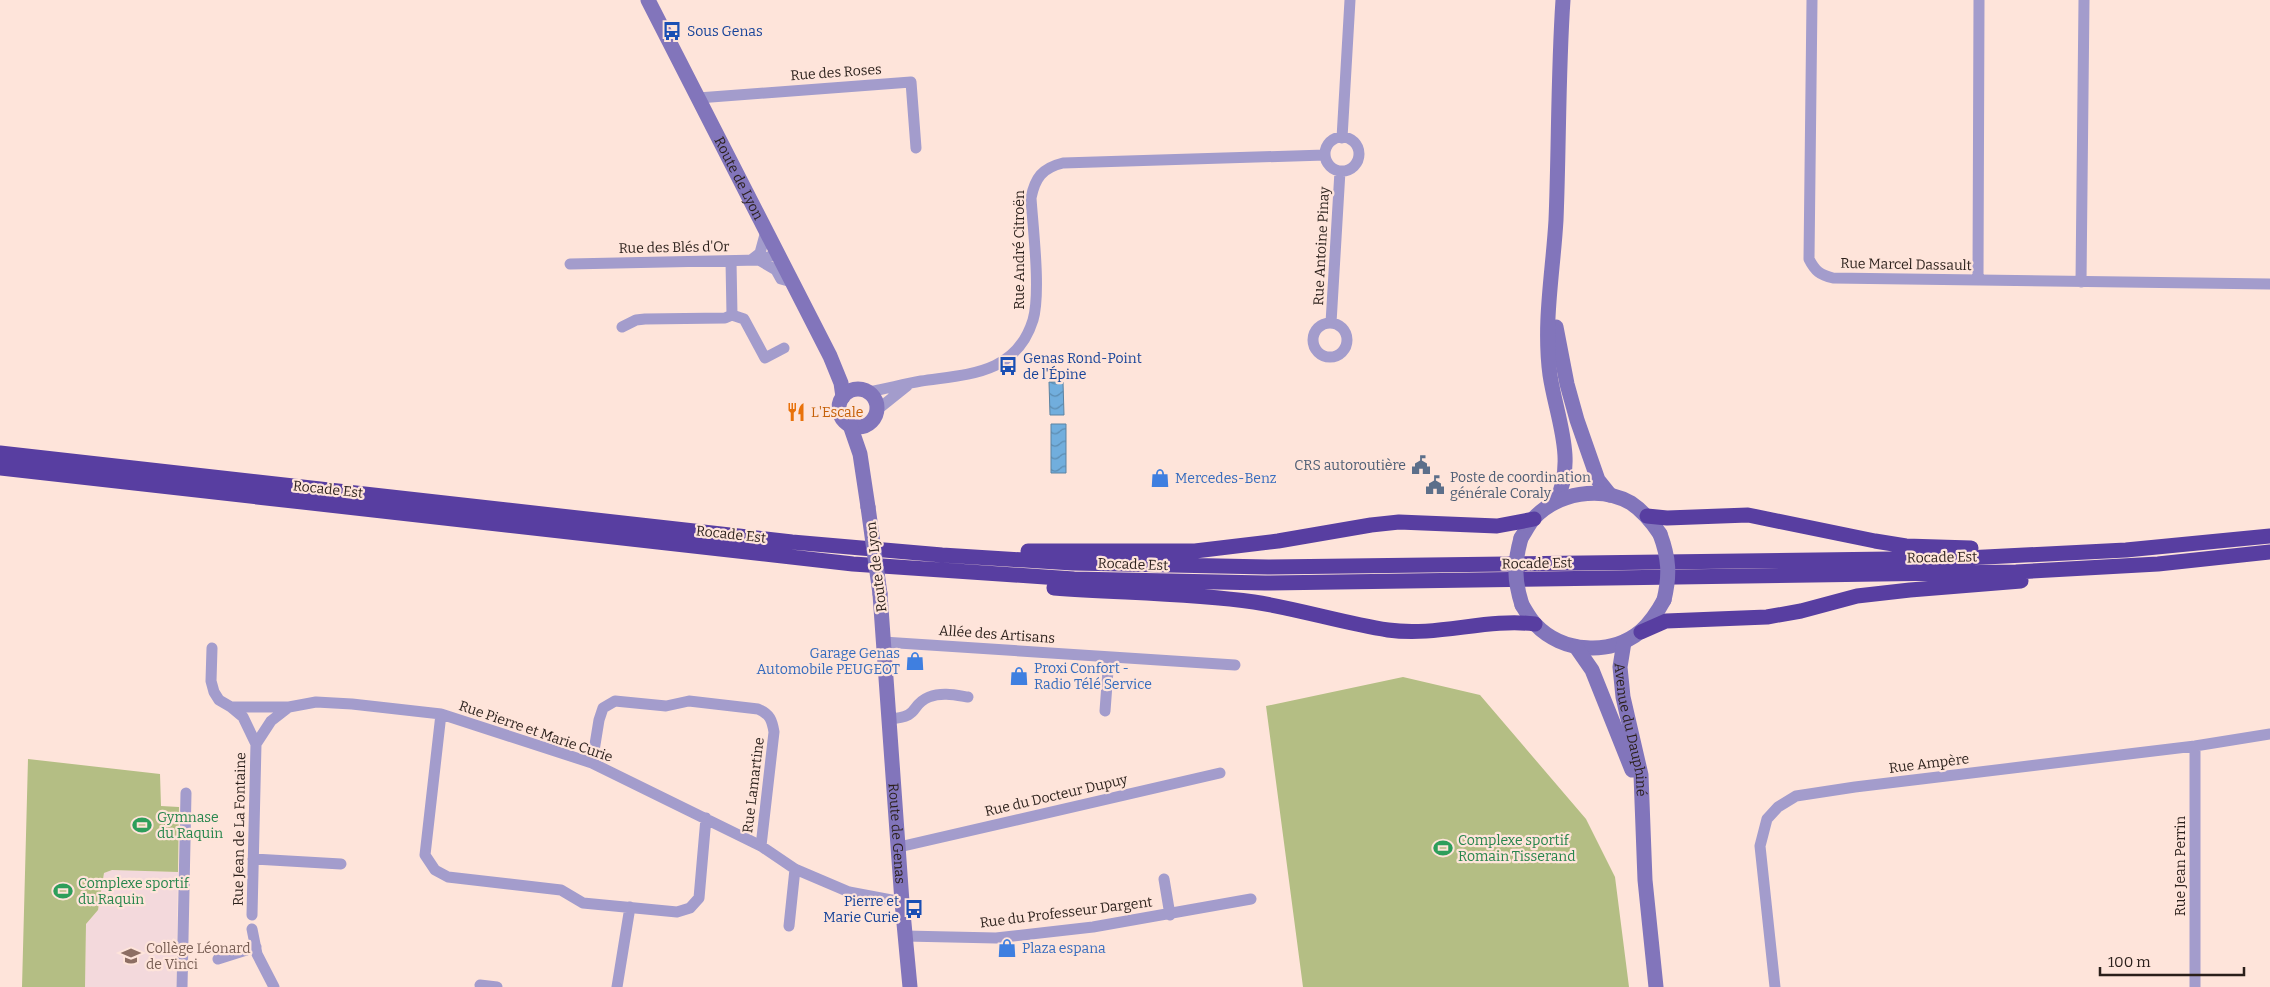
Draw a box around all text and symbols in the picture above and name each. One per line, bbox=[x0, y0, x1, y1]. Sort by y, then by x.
bus stop icon: Sous Genas bbox=[661, 20, 683, 42]
place label: Sous Genas bbox=[687, 23, 763, 40]
street label: Rue des Roses bbox=[790, 61, 882, 84]
street label: Route de Lyon bbox=[710, 134, 767, 223]
street label: Rue Antoine Pinay bbox=[1310, 186, 1333, 306]
street label: Rue André Citroën bbox=[1011, 190, 1028, 310]
street label: Rue des Blés d'Or bbox=[618, 238, 730, 257]
street label: Rue Marcel Dassault bbox=[1840, 255, 1972, 274]
place label: Genas Rond-Point de l'Épine bbox=[1023, 350, 1142, 383]
bus stop icon: Genas Rond-Point de l'Épine bbox=[997, 355, 1019, 377]
restaurant icon: L'Escale bbox=[785, 401, 807, 423]
place label: L'Escale bbox=[811, 404, 863, 421]
public building icon: CRS autoroutière bbox=[1410, 454, 1432, 476]
place label: CRS autoroutière bbox=[1294, 457, 1406, 474]
shop icon: Mercedes-Benz bbox=[1149, 467, 1171, 489]
place label: Poste de coordination générale Coraly bbox=[1450, 469, 1591, 502]
place label: Mercedes-Benz bbox=[1175, 470, 1277, 487]
public building icon: Poste de coordination générale Coraly bbox=[1424, 474, 1446, 496]
street label: Rocade Est bbox=[292, 477, 364, 502]
street label: Route de Lyon bbox=[863, 521, 890, 613]
street label: Rocade Est bbox=[695, 522, 767, 547]
street label: Rocade Est bbox=[1907, 548, 1977, 567]
street label: Rocade Est bbox=[1502, 554, 1572, 573]
street label: Rocade Est bbox=[1097, 555, 1169, 574]
street label: Allée des Artisans bbox=[938, 622, 1056, 647]
place label: Garage Genas Automobile PEUGEOT bbox=[757, 645, 900, 678]
shop icon: Garage Genas Automobile PEUGEOT bbox=[904, 650, 926, 672]
place label: Proxi Confort - Radio Télé Service bbox=[1034, 660, 1152, 693]
street label: Avenue du Dauphiné bbox=[1611, 662, 1650, 797]
shop icon: Proxi Confort - Radio Télé Service bbox=[1008, 665, 1030, 687]
street label: Rue Pierre et Marie Curie bbox=[457, 697, 615, 766]
street label: Rue Lamartine bbox=[739, 736, 768, 834]
street label: Rue Ampère bbox=[1888, 750, 1970, 777]
street label: Rue Jean de La Fontaine bbox=[230, 752, 249, 906]
street label: Rue du Docteur Dupuy bbox=[983, 771, 1130, 820]
street label: Route de Genas bbox=[885, 782, 909, 884]
place label: Gymnase du Raquin bbox=[157, 809, 223, 842]
sports icon: Gymnase du Raquin bbox=[131, 814, 153, 836]
street label: Rue Jean Perrin bbox=[2172, 816, 2189, 916]
place label: Complexe sportif Romain Tisserand bbox=[1458, 832, 1575, 865]
sports icon: Complexe sportif Romain Tisserand bbox=[1432, 837, 1454, 859]
place label: Complexe sportif du Raquin bbox=[78, 875, 190, 908]
sports icon: Complexe sportif du Raquin bbox=[52, 880, 74, 902]
place label: Pierre et Marie Curie bbox=[823, 893, 899, 926]
street label: Rue du Professeur Dargent bbox=[979, 893, 1153, 932]
bus stop icon: Pierre et Marie Curie bbox=[903, 898, 925, 920]
shop icon: Plaza espana bbox=[996, 937, 1018, 959]
place label: Collège Léonard de Vinci bbox=[146, 940, 251, 973]
place label: Plaza espana bbox=[1022, 940, 1106, 957]
scale bar bbox=[2100, 944, 2244, 976]
school or university icon: Collège Léonard de Vinci bbox=[120, 945, 142, 967]
text: 100 m bbox=[2108, 953, 2151, 971]

